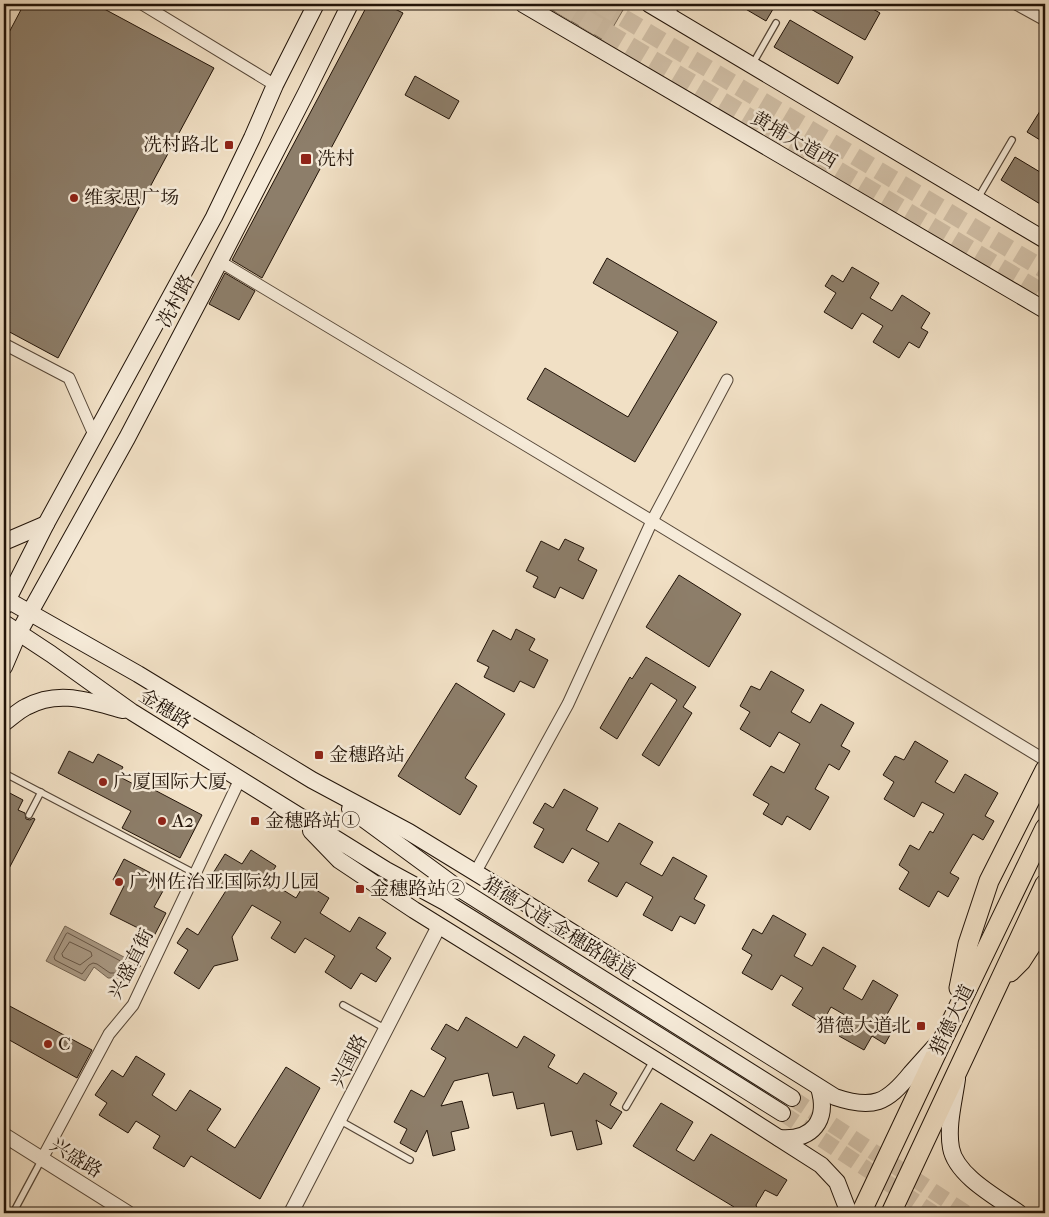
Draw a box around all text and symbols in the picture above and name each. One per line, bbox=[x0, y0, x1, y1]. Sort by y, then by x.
street label: 黄埔大道西 bbox=[747, 107, 841, 173]
place label: 冼村路北 bbox=[143, 134, 219, 156]
marker: 冼村路北 bbox=[223, 139, 235, 151]
place label: 冼村 bbox=[317, 148, 355, 170]
marker: 冼村 bbox=[299, 152, 313, 166]
place label: 维家思广场 bbox=[84, 187, 179, 209]
marker: 维家思广场 bbox=[68, 192, 80, 204]
street label: 冼村路 bbox=[153, 271, 199, 331]
street label: 金穗路 bbox=[135, 685, 195, 733]
place label: 金穗路站 bbox=[329, 744, 405, 766]
marker: 金穗路站 bbox=[313, 749, 325, 761]
place label: 广厦国际大厦 bbox=[113, 771, 227, 793]
marker: 广厦国际大厦 bbox=[97, 776, 109, 788]
place label: A2 bbox=[171, 810, 194, 832]
place label: 金穗路站① bbox=[265, 810, 360, 832]
marker: A2 bbox=[156, 815, 168, 827]
marker: 金穗路站① bbox=[249, 815, 261, 827]
place label: 广州佐治亚国际幼儿园 bbox=[129, 871, 319, 893]
street label: 猎德大道-金穗路隧道 bbox=[479, 872, 639, 984]
marker: 广州佐治亚国际幼儿园 bbox=[113, 876, 125, 888]
place label: 金穗路站② bbox=[370, 878, 465, 900]
marker: 金穗路站② bbox=[354, 883, 366, 895]
street label: 兴盛直街 bbox=[104, 925, 158, 1003]
street label: 猎德大道 bbox=[925, 981, 979, 1059]
place label: 猎德大道北 bbox=[816, 1015, 911, 1037]
marker: 猎德大道北 bbox=[915, 1020, 927, 1032]
street label: 兴国路 bbox=[326, 1031, 372, 1091]
place label: C bbox=[58, 1033, 71, 1055]
marker: C bbox=[42, 1038, 54, 1050]
street label: 兴盛路 bbox=[46, 1134, 106, 1182]

